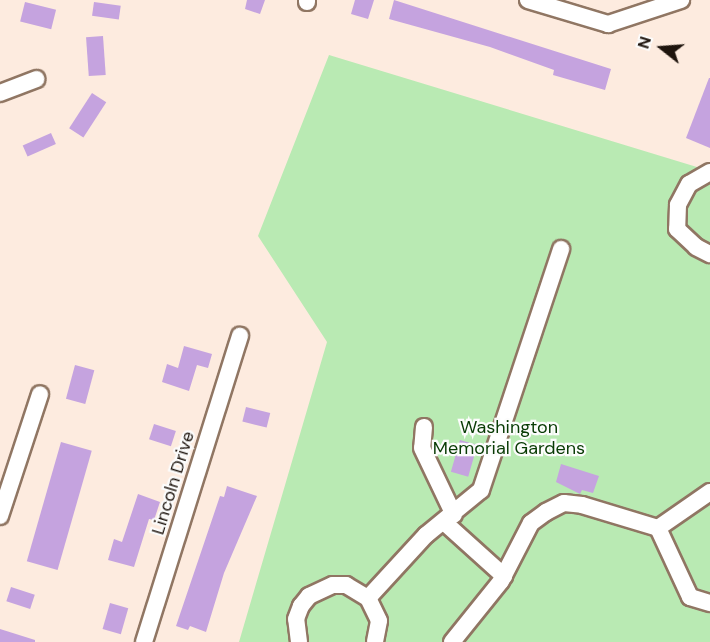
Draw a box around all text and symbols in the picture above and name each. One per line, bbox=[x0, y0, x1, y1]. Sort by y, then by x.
north arrow bbox=[632, 18, 692, 78]
text: N bbox=[633, 34, 656, 51]
park label: Washington Memorial Gardens bbox=[433, 417, 585, 460]
street label: Lincoln Drive bbox=[147, 429, 199, 537]

